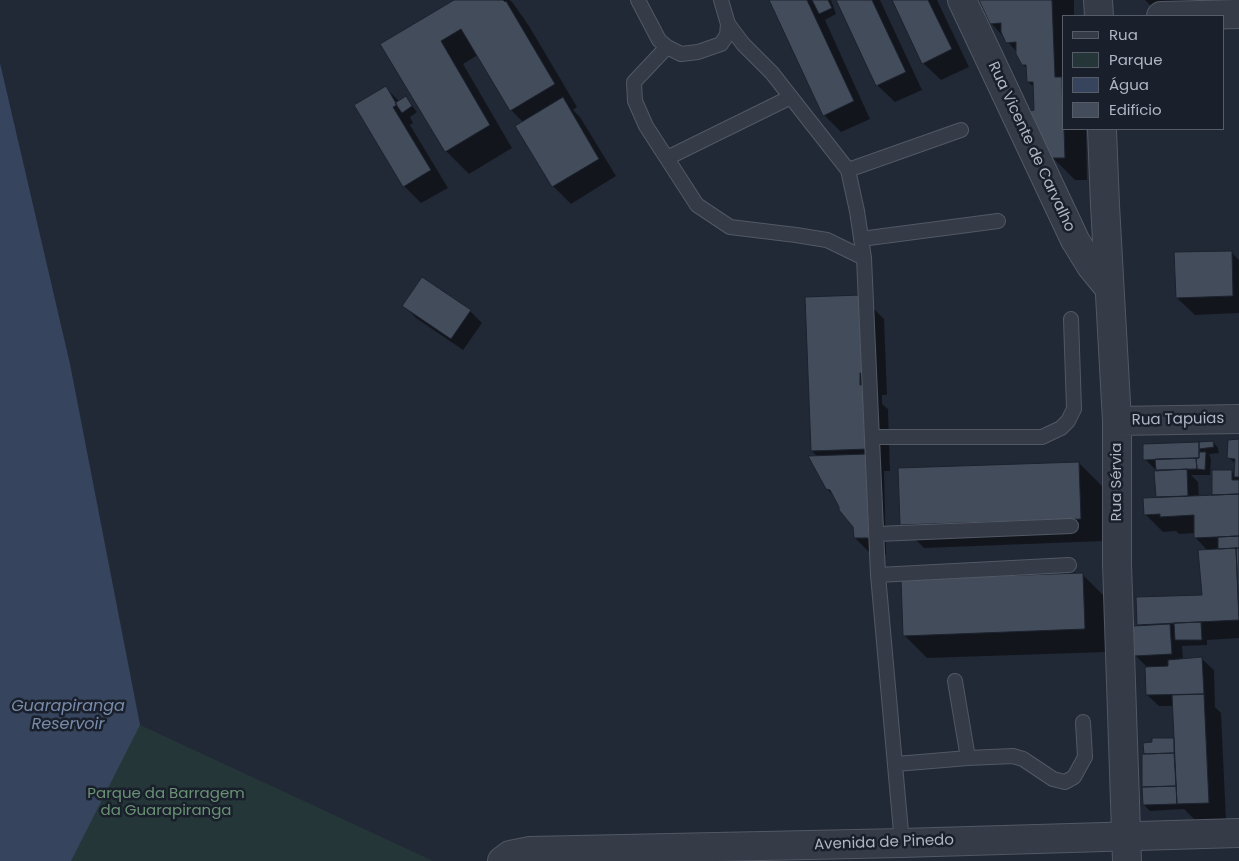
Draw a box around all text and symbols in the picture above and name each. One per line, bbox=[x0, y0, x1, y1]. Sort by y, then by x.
legend bbox=[1062, 15, 1224, 130]
text: Rua bbox=[1109, 24, 1138, 45]
text: Parque bbox=[1109, 49, 1162, 70]
street label: Rua Vicente de Carvalho bbox=[984, 59, 1078, 235]
text: Água bbox=[1109, 74, 1149, 95]
text: Edifício bbox=[1109, 99, 1162, 120]
street label: Rua Tapuias bbox=[1132, 410, 1224, 430]
street label: Rua Sérvia bbox=[1108, 443, 1126, 521]
water label: Guarapiranga Reservoir bbox=[11, 697, 125, 735]
park label: Parque da Barragem da Guarapiranga bbox=[87, 785, 245, 820]
street label: Avenida de Pinedo bbox=[814, 832, 954, 854]

